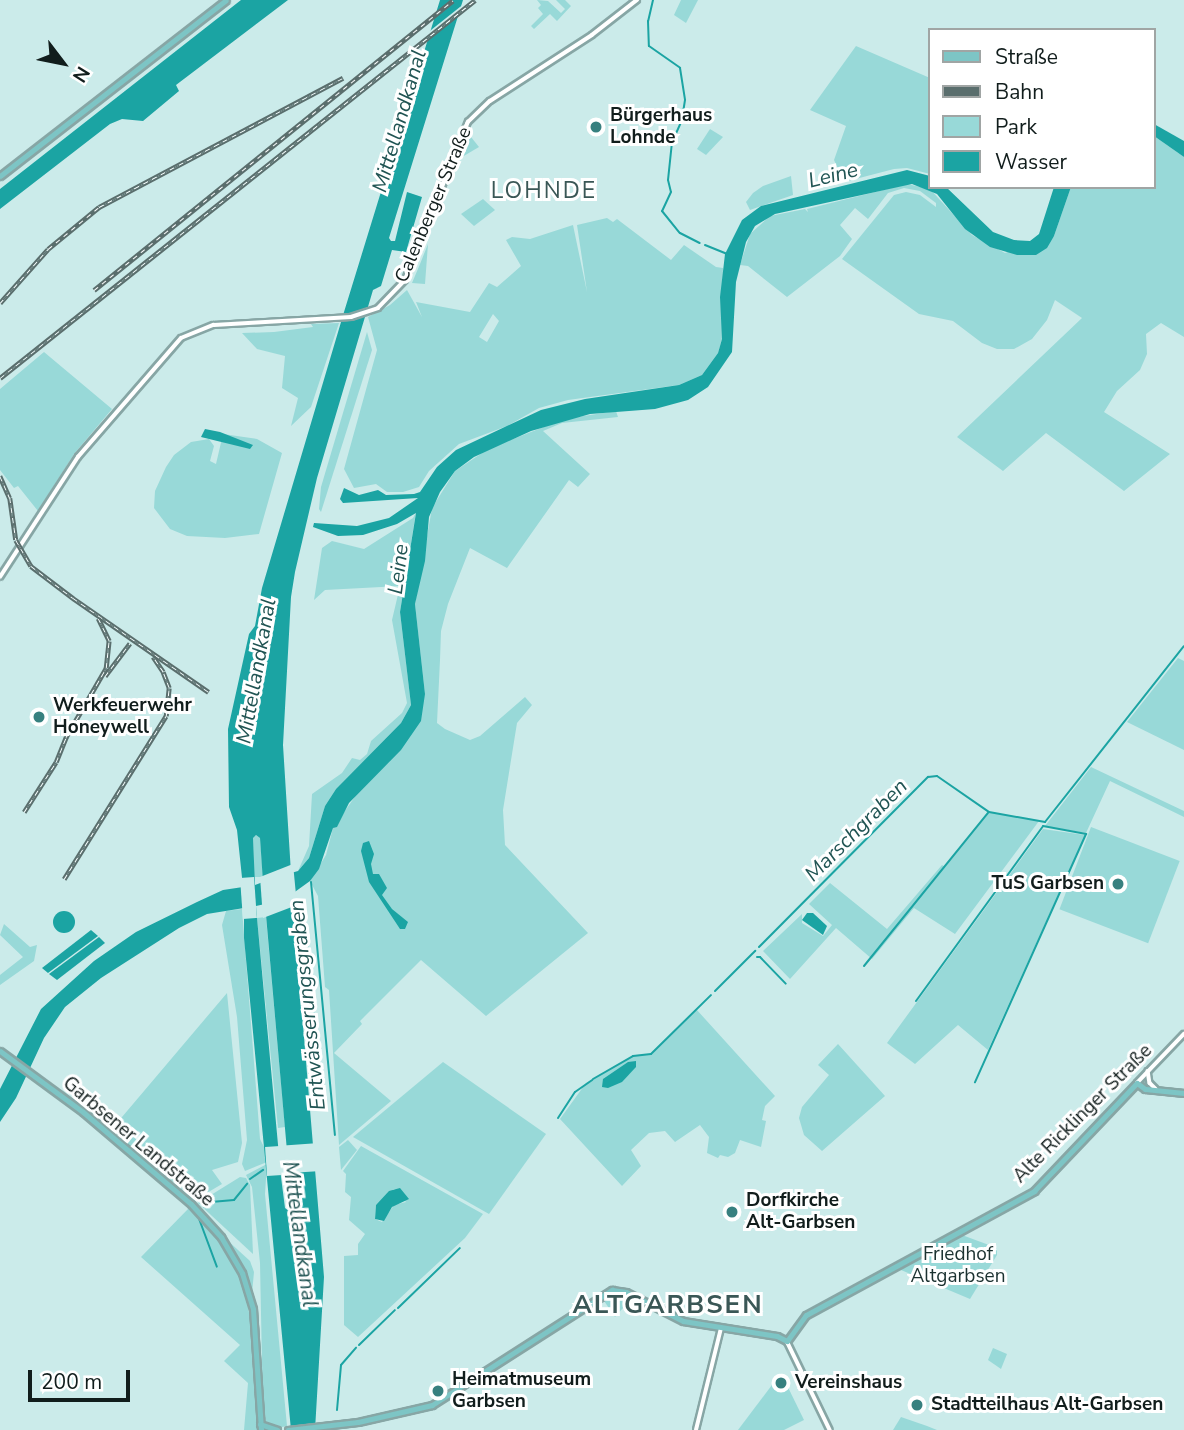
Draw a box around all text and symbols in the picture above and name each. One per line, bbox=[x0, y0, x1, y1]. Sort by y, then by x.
north arrow bbox=[28, 28, 98, 98]
legend bbox=[928, 28, 1156, 189]
text: Straße bbox=[995, 43, 1058, 71]
water label: Mittellandkanal bbox=[367, 47, 431, 195]
text: N bbox=[66, 61, 96, 87]
text: Bahn bbox=[995, 78, 1044, 106]
place label: Bürgerhaus Lohnde bbox=[610, 105, 712, 149]
text: Park bbox=[995, 113, 1037, 141]
marker: Bürgerhaus Lohnde bbox=[588, 119, 604, 135]
street label: Calenberger Straße bbox=[391, 124, 477, 286]
text: Wasser bbox=[995, 148, 1067, 176]
water label: Leine bbox=[805, 157, 861, 193]
district label: LOHNDE bbox=[492, 177, 596, 205]
water label: Leine bbox=[382, 542, 414, 596]
water label: Mittellandkanal bbox=[231, 597, 281, 745]
place label: Werkfeuerwehr Honeywell bbox=[53, 695, 192, 739]
marker: Werkfeuerwehr Honeywell bbox=[31, 709, 47, 725]
water label: Marschgraben bbox=[800, 774, 912, 886]
place label: TuS Garbsen bbox=[992, 873, 1104, 895]
marker: TuS Garbsen bbox=[1110, 876, 1126, 892]
water label: Entwässerungsgraben bbox=[283, 899, 331, 1111]
street label: Alte Ricklinger Straße bbox=[1009, 1040, 1157, 1188]
street label: Garbsener Landstraße bbox=[58, 1072, 218, 1212]
water label: Mittellandkanal bbox=[277, 1160, 323, 1308]
place label: Dorfkirche Alt-Garbsen bbox=[746, 1190, 855, 1234]
marker: Dorfkirche Alt-Garbsen bbox=[724, 1204, 740, 1220]
park label: Friedhof Altgarbsen bbox=[911, 1244, 1005, 1288]
district label: ALTGARBSEN bbox=[574, 1289, 762, 1321]
scale bar bbox=[32, 1356, 133, 1400]
text: 200 m bbox=[41, 1368, 102, 1396]
place label: Heimatmuseum Garbsen bbox=[452, 1369, 591, 1413]
place label: Vereinshaus bbox=[795, 1372, 902, 1394]
marker: Vereinshaus bbox=[773, 1375, 789, 1391]
marker: Heimatmuseum Garbsen bbox=[430, 1383, 446, 1399]
place label: Stadtteilhaus Alt-Garbsen bbox=[931, 1394, 1163, 1416]
marker: Stadtteilhaus Alt-Garbsen bbox=[909, 1397, 925, 1413]

